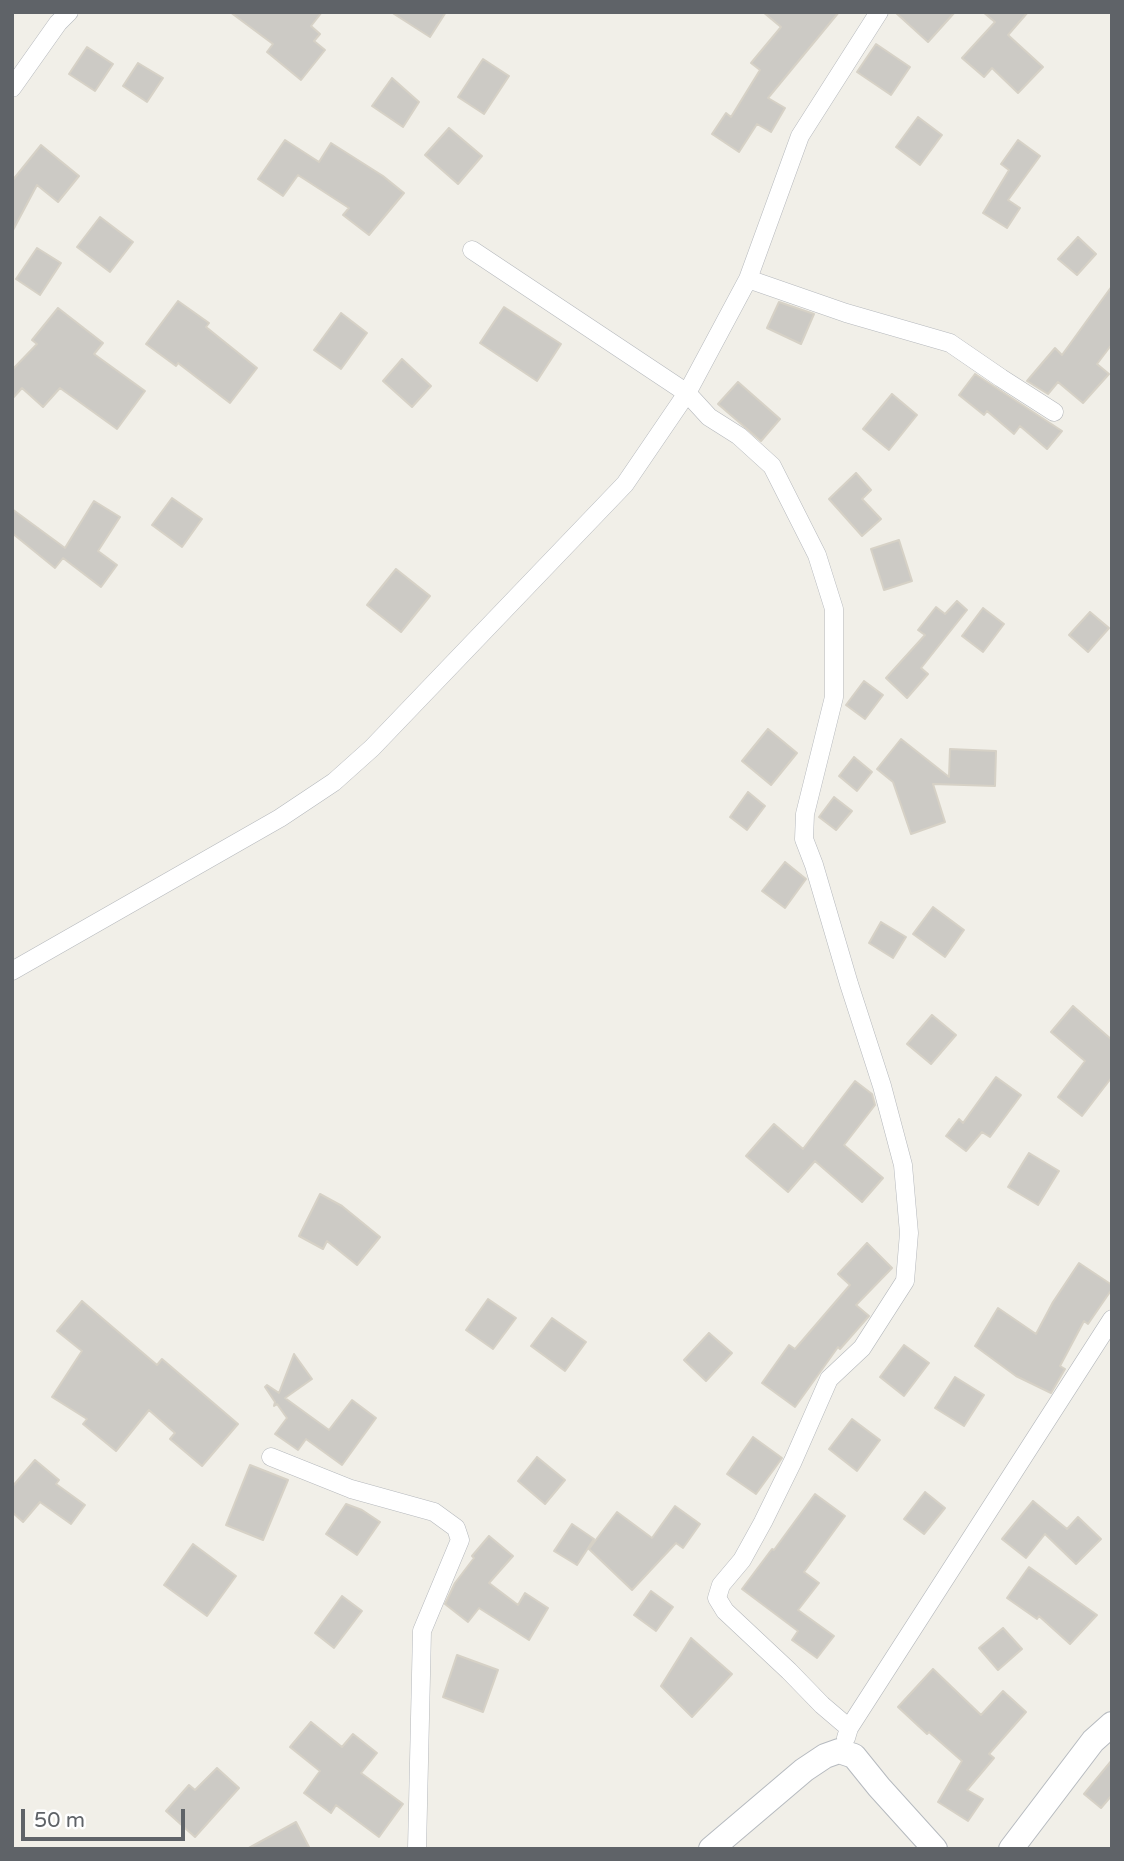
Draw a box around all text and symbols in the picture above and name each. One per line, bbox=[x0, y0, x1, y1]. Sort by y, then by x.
scale bar bbox=[24, 1794, 189, 1838]
text: 50 m bbox=[34, 1808, 85, 1833]

